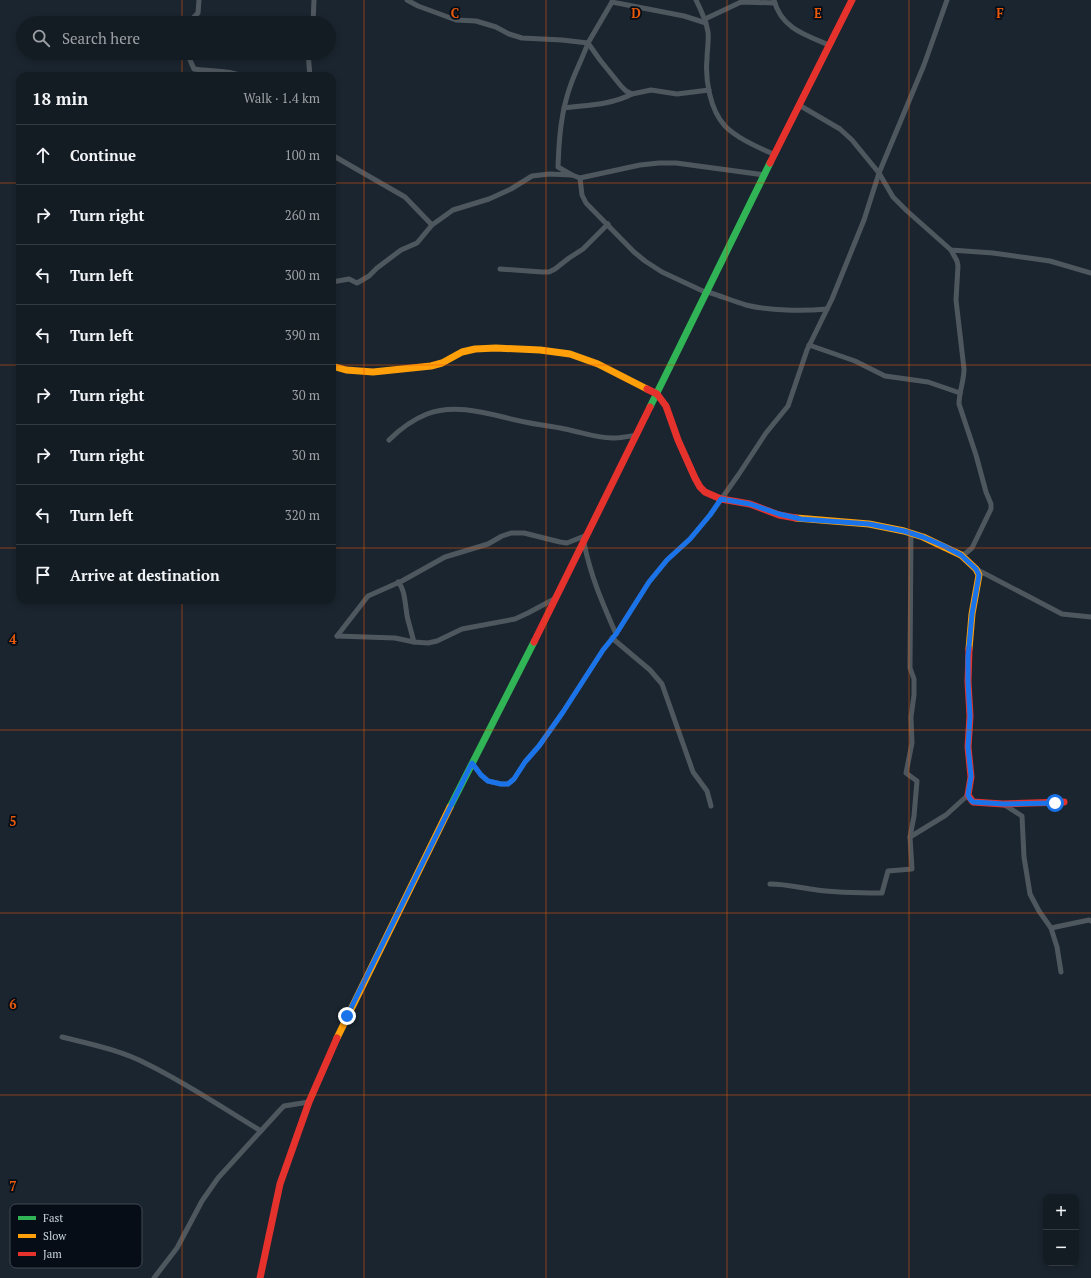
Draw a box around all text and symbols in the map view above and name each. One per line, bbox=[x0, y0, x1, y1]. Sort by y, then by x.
text: C bbox=[451, 4, 459, 22]
text: D bbox=[631, 4, 641, 22]
text: E bbox=[814, 4, 822, 22]
text: F bbox=[996, 4, 1004, 22]
search box bbox=[16, 16, 336, 60]
icon: search bbox=[30, 27, 52, 49]
text: Search here bbox=[62, 28, 140, 48]
text: 18 min bbox=[32, 87, 88, 110]
text: Walk · 1.4 km bbox=[244, 89, 320, 107]
icon: ahead bbox=[32, 144, 54, 166]
text: Continue bbox=[70, 145, 136, 165]
text: 100 m bbox=[285, 146, 320, 164]
icon: right bbox=[32, 204, 54, 226]
text: Turn right bbox=[70, 205, 145, 225]
text: 260 m bbox=[285, 206, 320, 224]
icon: left bbox=[32, 264, 54, 286]
text: Turn left bbox=[70, 265, 134, 285]
text: 300 m bbox=[285, 266, 320, 284]
icon: left bbox=[32, 324, 54, 346]
text: Turn left bbox=[70, 325, 134, 345]
text: 390 m bbox=[285, 326, 320, 344]
icon: right bbox=[32, 384, 54, 406]
text: Turn right bbox=[70, 385, 145, 405]
text: 30 m bbox=[292, 386, 320, 404]
icon: right bbox=[32, 444, 54, 466]
text: Turn right bbox=[70, 445, 145, 465]
text: 30 m bbox=[292, 446, 320, 464]
icon: left bbox=[32, 504, 54, 526]
text: Turn left bbox=[70, 505, 134, 525]
text: 320 m bbox=[285, 506, 320, 524]
icon: arrive bbox=[32, 564, 54, 586]
text: Arrive at destination bbox=[70, 565, 220, 585]
text: 4 bbox=[9, 630, 17, 648]
route start bbox=[1046, 794, 1064, 812]
text: 5 bbox=[9, 812, 17, 830]
text: 6 bbox=[9, 995, 17, 1013]
route end bbox=[338, 1007, 356, 1025]
text: 7 bbox=[9, 1177, 17, 1195]
map controls bbox=[1043, 1194, 1079, 1266]
button: + bbox=[1043, 1194, 1079, 1230]
legend bbox=[10, 1204, 142, 1268]
text: Fast bbox=[43, 1211, 63, 1225]
text: Slow bbox=[43, 1229, 67, 1243]
button: − bbox=[1043, 1230, 1079, 1266]
text: Jam bbox=[43, 1247, 62, 1261]

